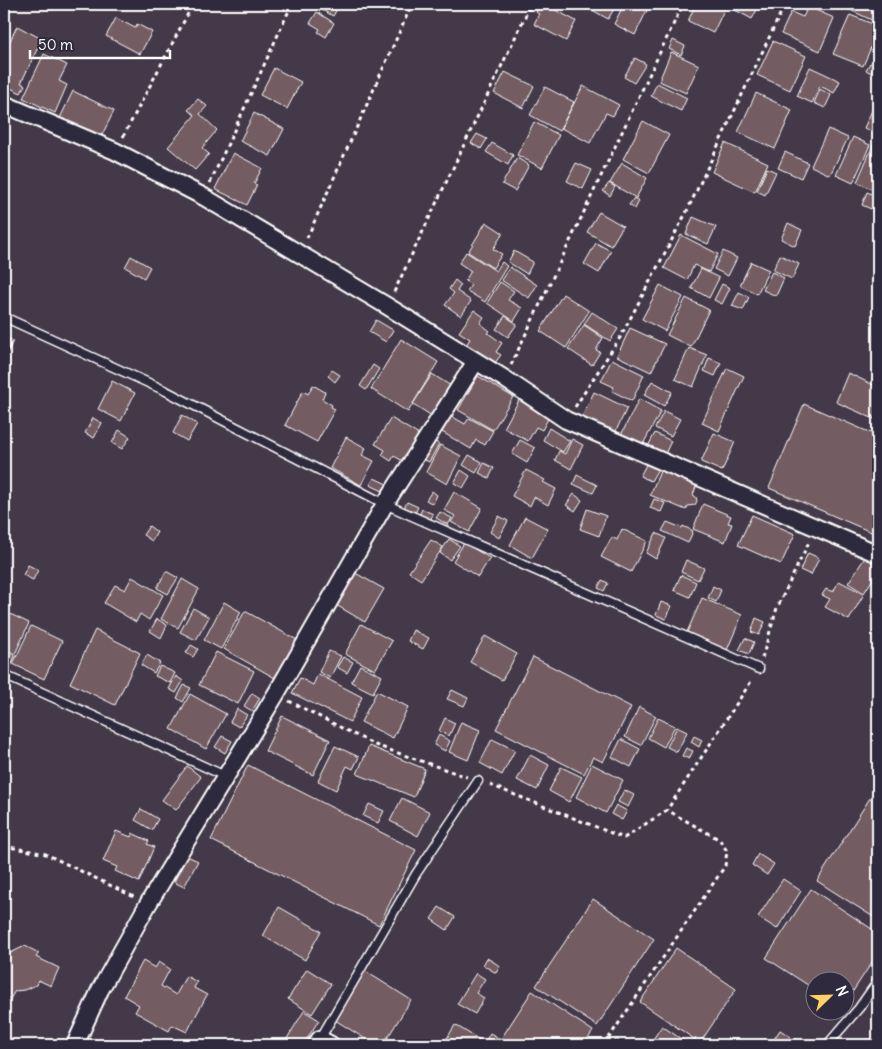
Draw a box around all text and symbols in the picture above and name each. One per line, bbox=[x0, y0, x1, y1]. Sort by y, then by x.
scale bar bbox=[30, 28, 170, 60]
text: 50 m bbox=[38, 35, 73, 54]
north arrow bbox=[804, 972, 854, 1022]
text: N bbox=[832, 983, 852, 999]

